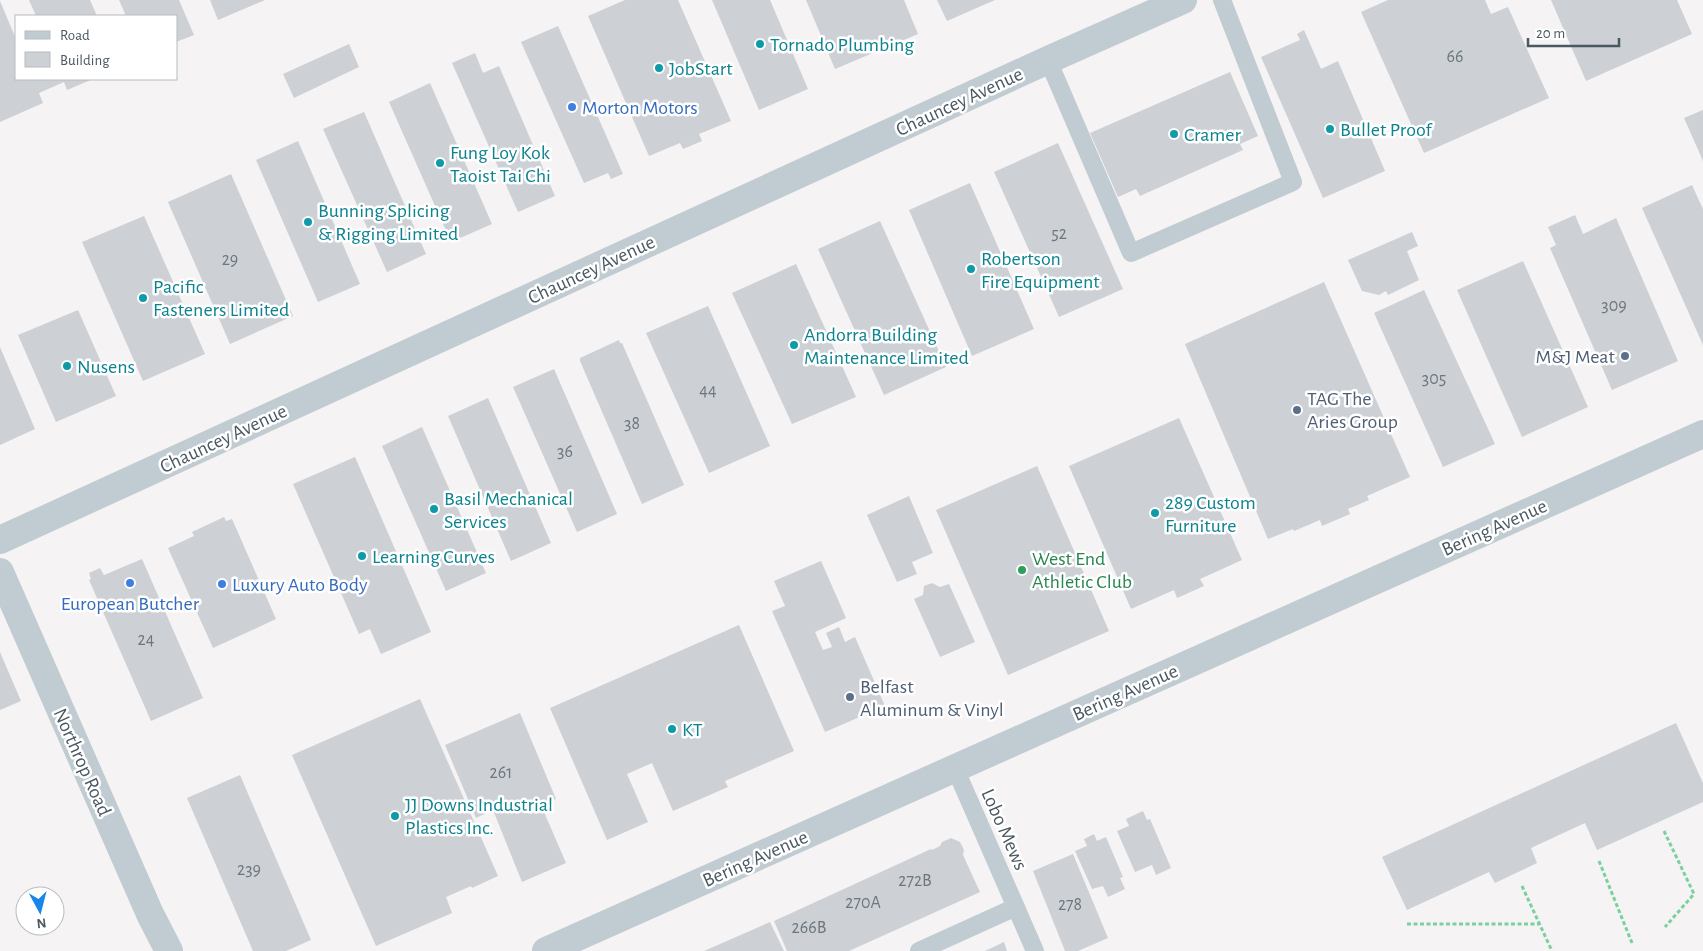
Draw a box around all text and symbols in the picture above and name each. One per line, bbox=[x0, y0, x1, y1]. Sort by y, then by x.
legend bbox=[15, 15, 178, 80]
scale bar bbox=[1528, 15, 1619, 47]
text: 20 m bbox=[1536, 26, 1565, 41]
text: Road bbox=[60, 28, 90, 43]
place label: Tornado Plumbing bbox=[770, 35, 914, 55]
marker: Tornado Plumbing bbox=[754, 38, 766, 50]
house number: 66 bbox=[1447, 48, 1463, 66]
text: Building bbox=[60, 53, 110, 68]
place label: JobStart bbox=[669, 59, 733, 79]
marker: JobStart bbox=[653, 62, 665, 74]
street label: Chauncey Avenue bbox=[893, 64, 1026, 140]
place label: Morton Motors bbox=[582, 98, 698, 118]
marker: Morton Motors bbox=[566, 101, 578, 113]
place label: Bullet Proof bbox=[1340, 120, 1433, 140]
marker: Bullet Proof bbox=[1324, 123, 1336, 135]
place label: Cramer bbox=[1184, 125, 1242, 145]
marker: Cramer bbox=[1168, 128, 1180, 140]
place label: Fung Loy Kok Taoist Tai Chi bbox=[450, 143, 551, 186]
marker: Fung Loy Kok Taoist Tai Chi bbox=[434, 157, 446, 169]
place label: Bunning Splicing & Rigging Limited bbox=[318, 201, 458, 244]
marker: Bunning Splicing & Rigging Limited bbox=[302, 216, 314, 228]
house number: 52 bbox=[1051, 225, 1067, 243]
street label: Chauncey Avenue bbox=[525, 232, 658, 308]
place label: Robertson Fire Equipment bbox=[981, 249, 1100, 292]
house number: 29 bbox=[222, 251, 238, 269]
marker: Robertson Fire Equipment bbox=[965, 263, 977, 275]
place label: Pacific Fasteners Limited bbox=[153, 277, 289, 320]
marker: Pacific Fasteners Limited bbox=[137, 292, 149, 304]
house number: 309 bbox=[1601, 297, 1627, 315]
place label: Andorra Building Maintenance Limited bbox=[804, 325, 969, 368]
marker: Andorra Building Maintenance Limited bbox=[788, 339, 800, 351]
place label: M&J Meat bbox=[1536, 347, 1616, 367]
marker: M&J Meat bbox=[1619, 350, 1631, 362]
place label: Nusens bbox=[77, 357, 135, 377]
marker: Nusens bbox=[61, 360, 73, 372]
house number: 305 bbox=[1422, 370, 1446, 388]
house number: 44 bbox=[699, 382, 717, 400]
place label: TAG The Aries Group bbox=[1307, 389, 1398, 432]
street label: Chauncey Avenue bbox=[157, 401, 290, 477]
marker: TAG The Aries Group bbox=[1291, 404, 1303, 416]
house number: 38 bbox=[624, 415, 640, 433]
house number: 36 bbox=[557, 443, 573, 461]
place label: Basil Mechanical Services bbox=[444, 489, 573, 532]
place label: 289 Custom Furniture bbox=[1165, 493, 1256, 536]
street label: Bering Avenue bbox=[1439, 496, 1550, 560]
marker: Basil Mechanical Services bbox=[428, 503, 440, 515]
marker: 289 Custom Furniture bbox=[1149, 507, 1161, 519]
place label: Learning Curves bbox=[372, 547, 495, 567]
place label: West End Athletic Club bbox=[1032, 549, 1132, 592]
marker: Learning Curves bbox=[356, 550, 368, 562]
marker: West End Athletic Club bbox=[1016, 564, 1028, 576]
place label: Luxury Auto Body bbox=[232, 575, 368, 595]
marker: European Butcher bbox=[124, 577, 136, 589]
marker: Luxury Auto Body bbox=[216, 578, 228, 590]
place label: European Butcher bbox=[61, 594, 200, 614]
house number: 24 bbox=[138, 631, 155, 649]
street label: Bering Avenue bbox=[1070, 661, 1181, 725]
place label: Belfast Aluminum & Vinyl bbox=[860, 677, 1004, 720]
marker: Belfast Aluminum & Vinyl bbox=[844, 691, 856, 703]
street label: Northrop Road bbox=[49, 706, 115, 819]
place label: KT bbox=[682, 720, 703, 740]
marker: KT bbox=[666, 723, 678, 735]
house number: 261 bbox=[490, 764, 512, 782]
street label: Lobo Mews bbox=[977, 786, 1031, 873]
place label: JJ Downs Industrial Plastics Inc. bbox=[405, 795, 553, 838]
marker: JJ Downs Industrial Plastics Inc. bbox=[389, 810, 401, 822]
street label: Bering Avenue bbox=[700, 827, 811, 891]
house number: 239 bbox=[237, 861, 261, 879]
house number: 272B bbox=[898, 872, 932, 890]
north arrow bbox=[15, 886, 65, 936]
house number: 270A bbox=[845, 894, 881, 912]
house number: 278 bbox=[1058, 896, 1082, 914]
text: N bbox=[36, 915, 47, 930]
house number: 266B bbox=[792, 919, 826, 937]

